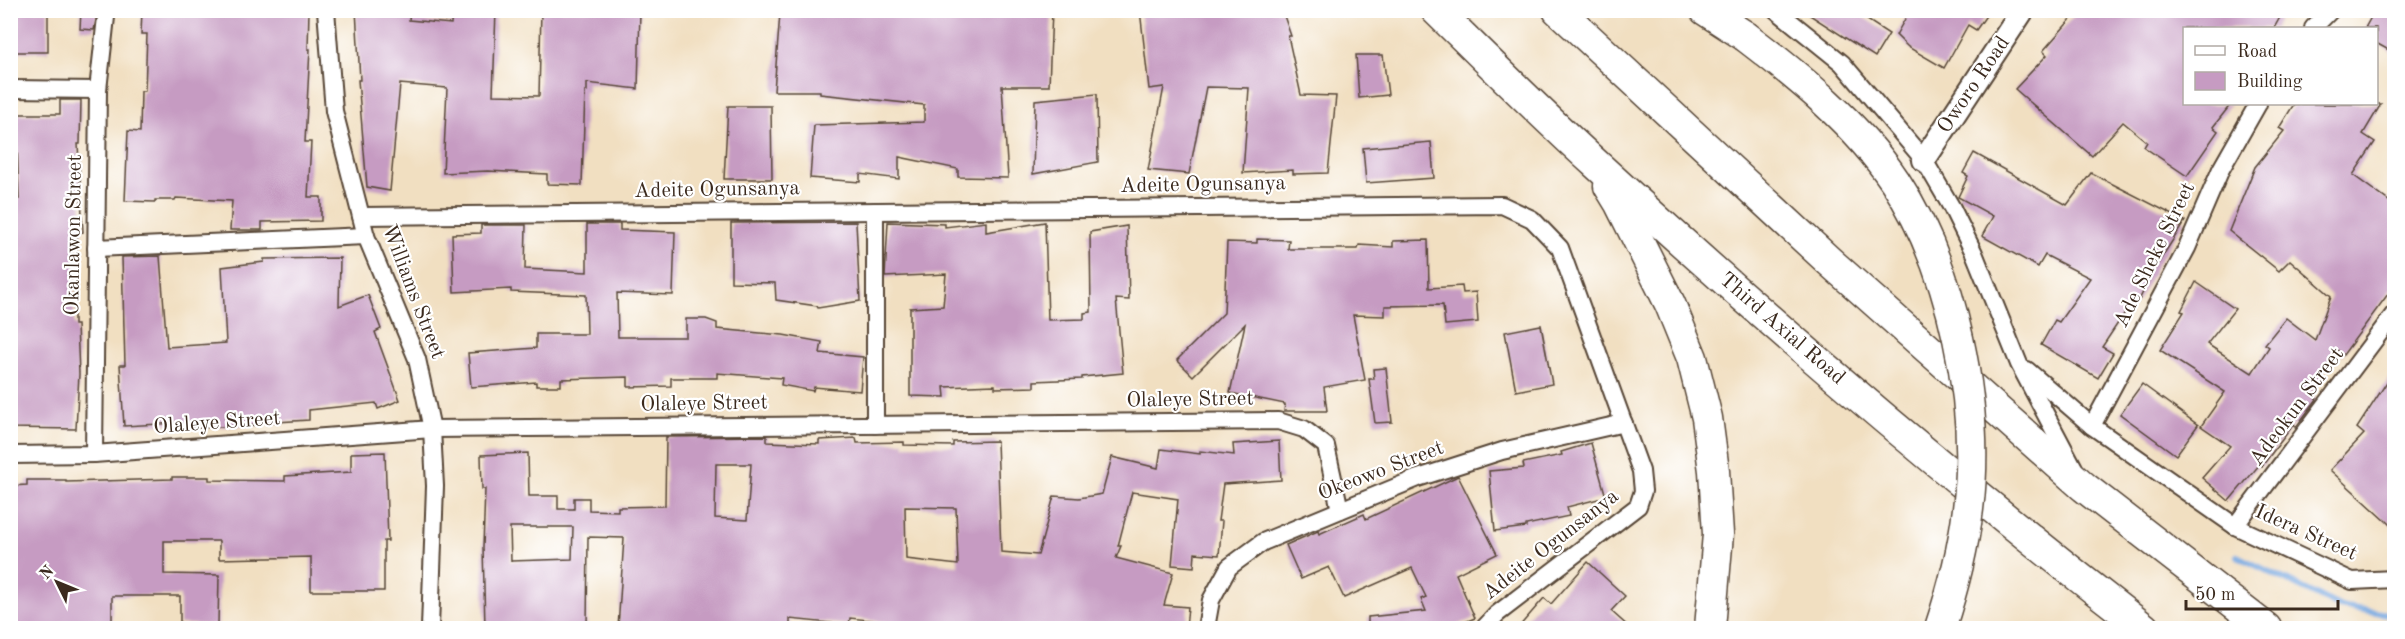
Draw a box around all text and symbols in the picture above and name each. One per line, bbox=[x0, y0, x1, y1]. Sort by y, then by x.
legend bbox=[2183, 27, 2378, 105]
street label: Oworo Road bbox=[1934, 33, 2014, 137]
text: Road bbox=[2237, 43, 2277, 61]
text: Building bbox=[2237, 73, 2303, 91]
street label: Okanlawon Street bbox=[62, 154, 86, 316]
street label: Adeite Ogunsanya bbox=[1120, 173, 1286, 197]
street label: Adeite Ogunsanya bbox=[634, 178, 800, 202]
street label: Ade Sheke Street bbox=[2111, 179, 2199, 331]
street label: Williams Street bbox=[378, 222, 448, 362]
street label: Third Axial Road bbox=[1715, 269, 1849, 389]
street label: Adeokun Street bbox=[2246, 344, 2348, 470]
street label: Olaleye Street bbox=[1126, 388, 1254, 412]
street label: Olaleye Street bbox=[640, 392, 768, 416]
street label: Olaleye Street bbox=[153, 408, 281, 438]
street label: Okeowo Street bbox=[1315, 437, 1447, 505]
street label: Adeite Ogunsanya bbox=[1479, 486, 1623, 604]
street label: Idera Street bbox=[2252, 501, 2360, 565]
north arrow bbox=[27, 552, 87, 612]
text: N bbox=[37, 563, 58, 583]
scale bar bbox=[2186, 573, 2338, 611]
text: 50 m bbox=[2195, 586, 2235, 604]

